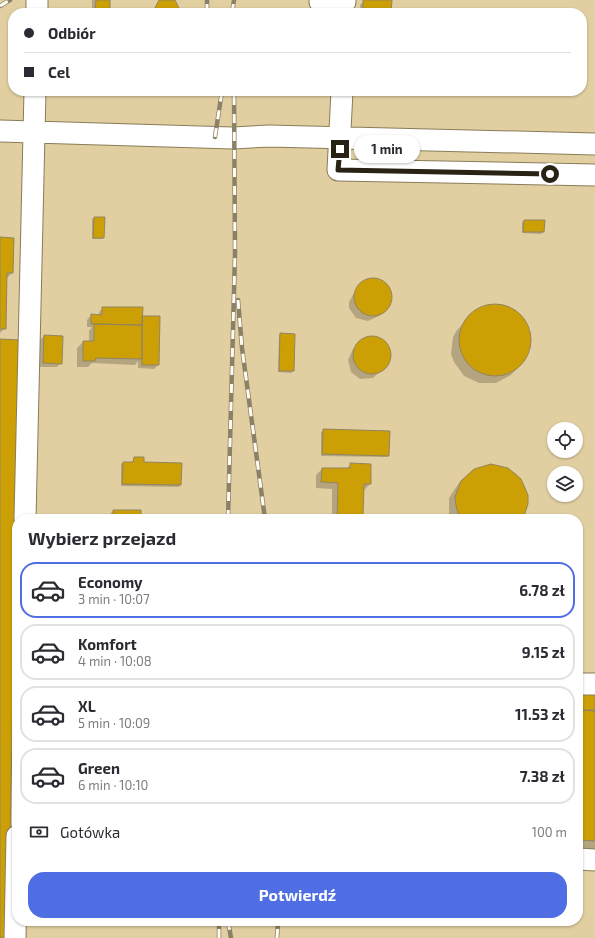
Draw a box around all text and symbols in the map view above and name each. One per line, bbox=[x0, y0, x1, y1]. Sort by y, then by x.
text: Odbiór bbox=[48, 24, 96, 42]
text: Cel bbox=[48, 63, 70, 81]
callout: 1 min bbox=[354, 135, 420, 163]
route end bbox=[331, 140, 349, 158]
text: 1 min bbox=[371, 141, 403, 157]
route start bbox=[541, 165, 559, 183]
map controls bbox=[547, 422, 583, 502]
button: locate bbox=[547, 422, 583, 458]
button: layers bbox=[547, 466, 583, 502]
text: Wybierz przejazd bbox=[28, 527, 176, 549]
icon: car bbox=[30, 572, 66, 608]
text: Economy bbox=[78, 573, 143, 591]
text: 6.78 zł bbox=[519, 581, 565, 599]
text: 3 min · 10:07 bbox=[78, 591, 150, 607]
icon: car bbox=[30, 634, 66, 670]
text: Komfort bbox=[78, 635, 137, 653]
text: 9.15 zł bbox=[522, 643, 565, 661]
text: 4 min · 10:08 bbox=[78, 653, 152, 669]
icon: car bbox=[30, 696, 66, 732]
text: XL bbox=[78, 697, 96, 715]
text: 11.53 zł bbox=[515, 705, 565, 723]
text: 5 min · 10:09 bbox=[78, 715, 150, 731]
icon: car bbox=[30, 758, 66, 794]
text: Green bbox=[78, 759, 120, 777]
text: 7.38 zł bbox=[520, 767, 565, 785]
text: 6 min · 10:10 bbox=[78, 777, 148, 793]
icon: cash bbox=[28, 821, 50, 843]
text: Gotówka bbox=[60, 823, 120, 841]
text: 100 m bbox=[532, 824, 567, 840]
button: Potwierdź bbox=[28, 872, 567, 918]

